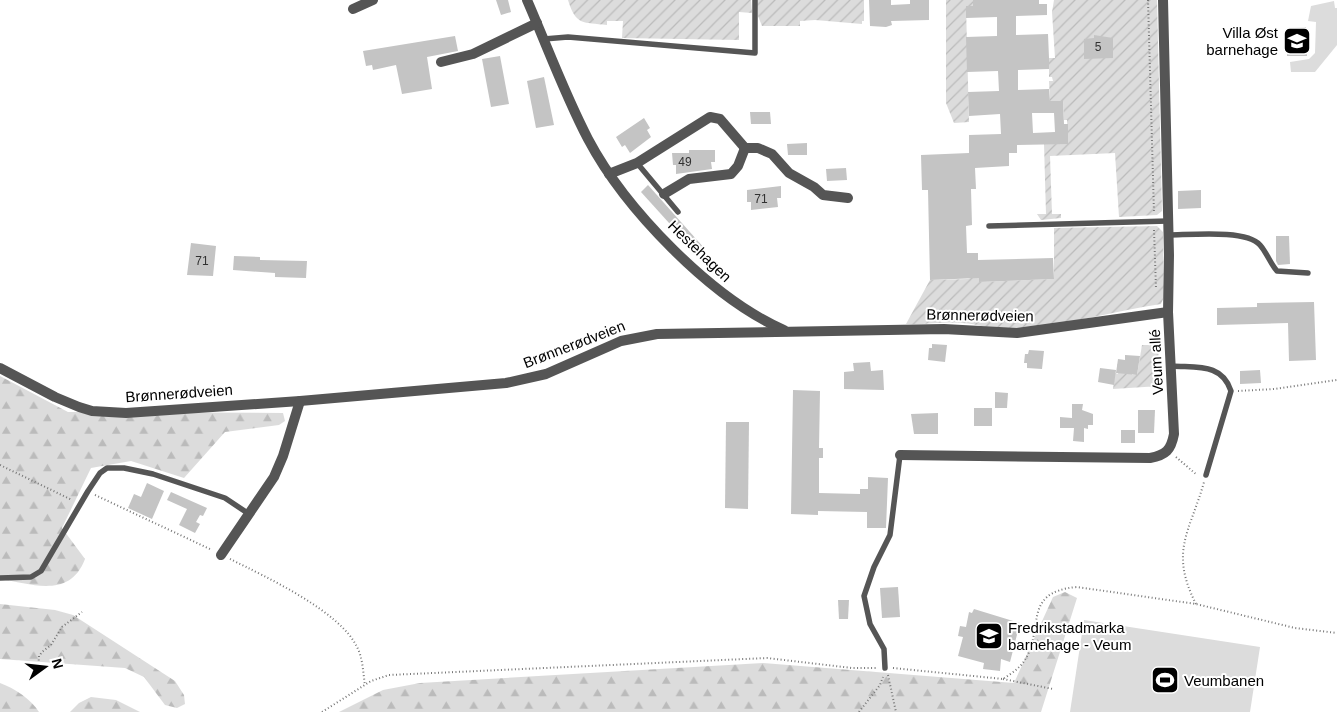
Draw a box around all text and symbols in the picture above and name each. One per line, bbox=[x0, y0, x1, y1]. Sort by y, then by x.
place label: Villa Øst barnehage bbox=[1206, 24, 1279, 58]
school or university icon: Villa Øst barnehage bbox=[1282, 26, 1312, 56]
house number: 5 bbox=[1095, 40, 1102, 54]
house number: 49 bbox=[678, 155, 692, 169]
house number: 71 bbox=[754, 192, 768, 206]
street label: Hestehagen bbox=[665, 217, 735, 285]
house number: 71 bbox=[195, 254, 209, 268]
street label: Brønnerødveien bbox=[926, 306, 1034, 324]
street label: Brønnerødveien bbox=[521, 317, 627, 371]
street label: Veum allé bbox=[1146, 329, 1166, 395]
street label: Brønnerødveien bbox=[125, 381, 233, 405]
place label: Fredrikstadmarka barnehage - Veum bbox=[1008, 619, 1131, 653]
school or university icon: Fredrikstadmarka barnehage - Veum bbox=[974, 621, 1004, 651]
north arrow bbox=[20, 642, 70, 692]
text: N bbox=[49, 657, 67, 671]
sports icon: Veumbanen bbox=[1150, 665, 1180, 695]
place label: Veumbanen bbox=[1184, 672, 1264, 689]

